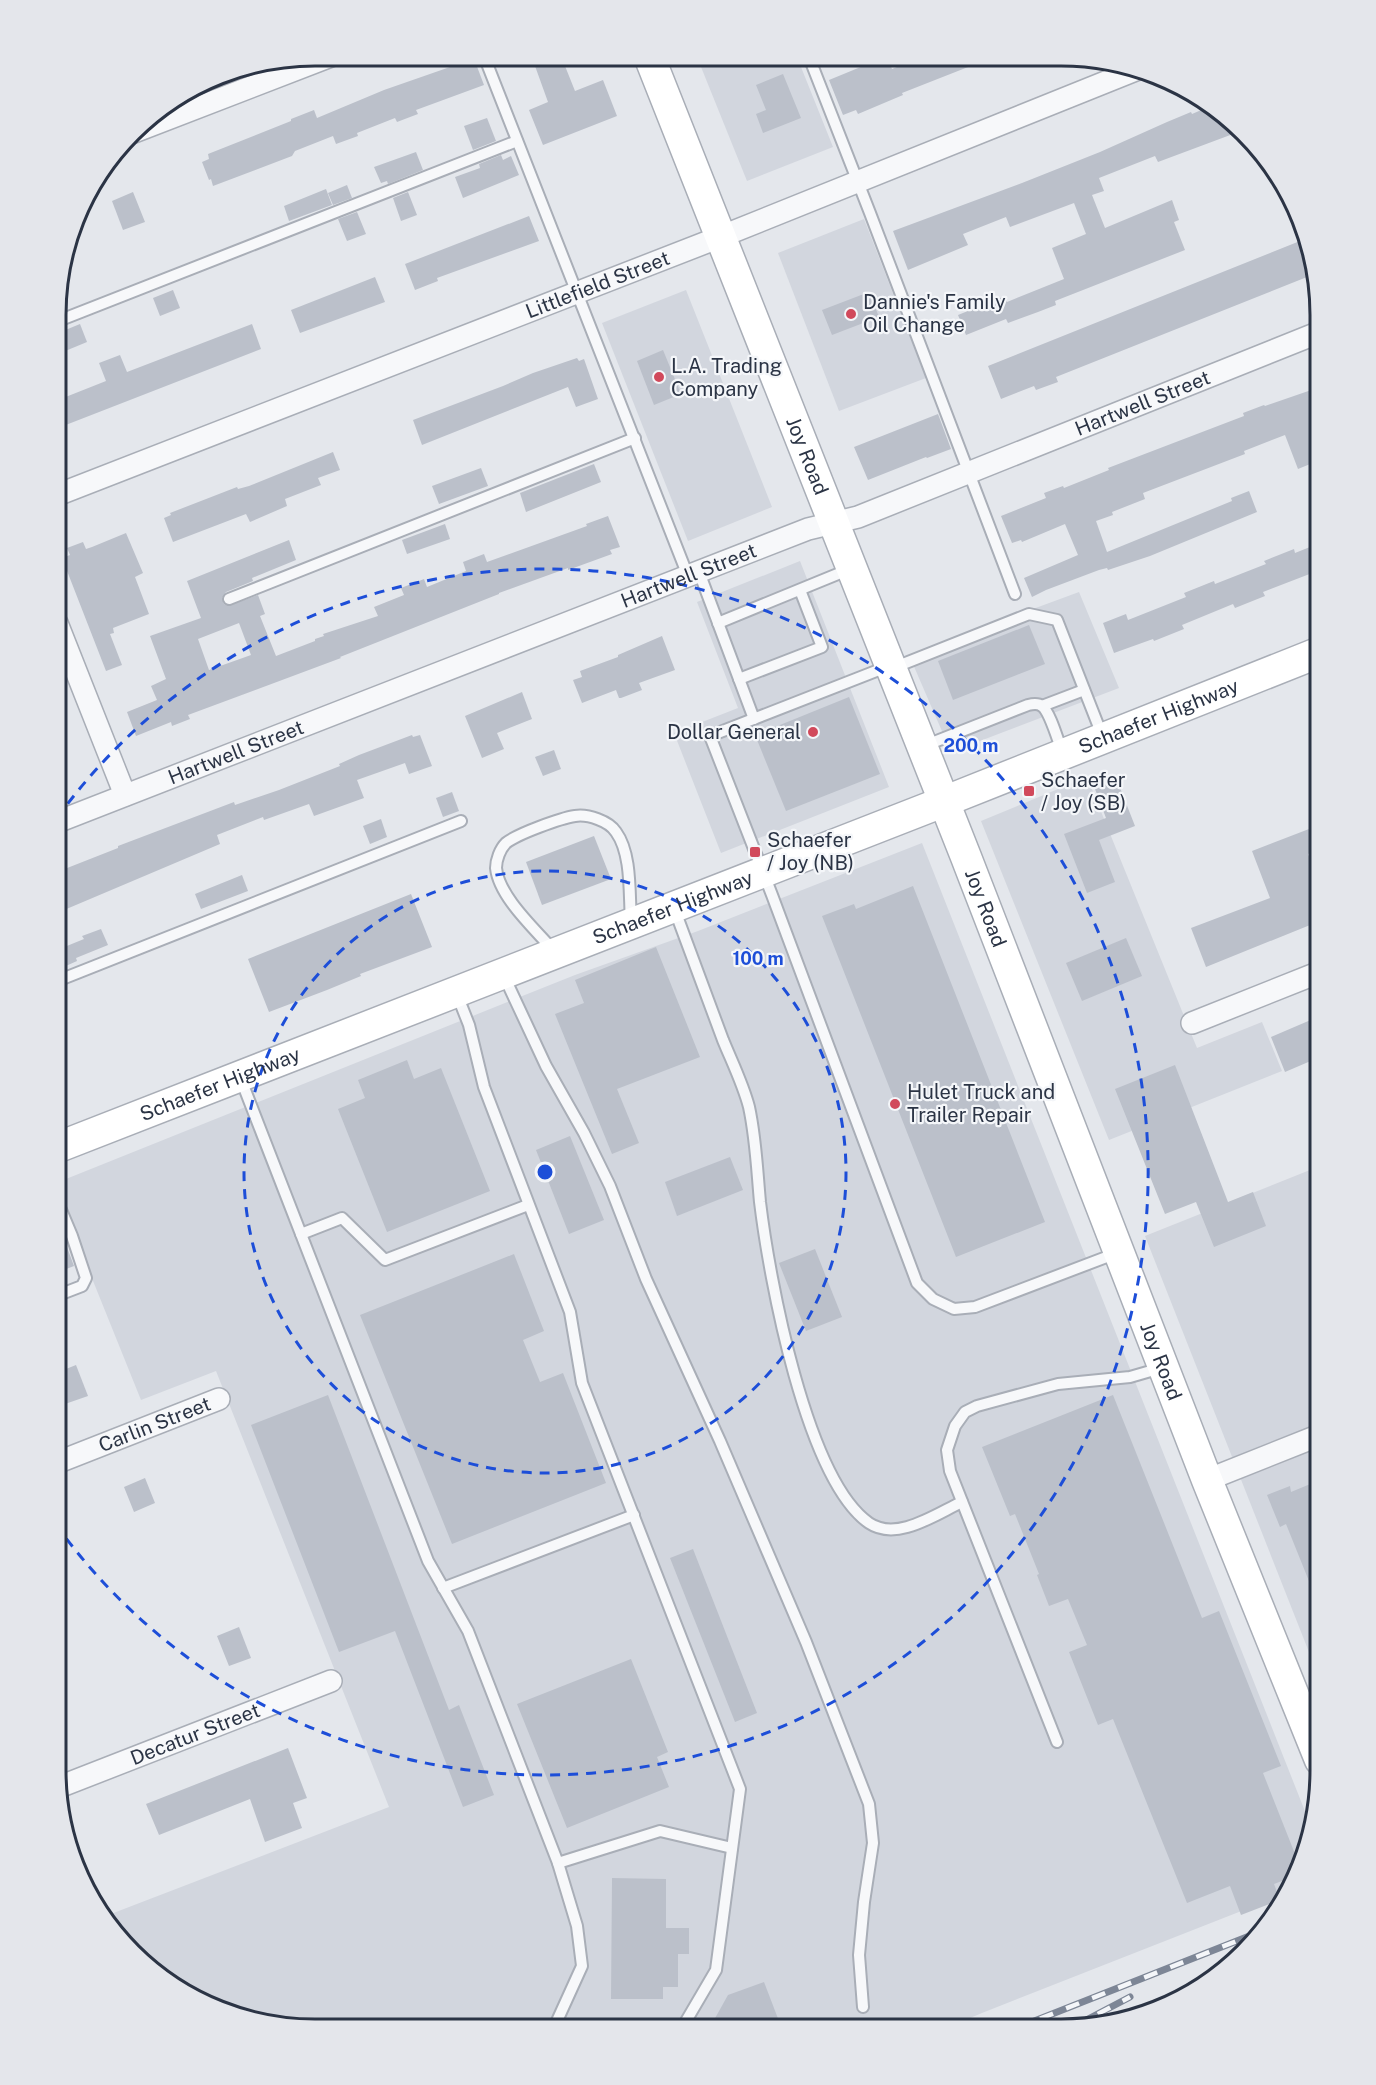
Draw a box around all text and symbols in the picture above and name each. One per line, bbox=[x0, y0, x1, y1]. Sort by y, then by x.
street label: Littlefield Street bbox=[522, 246, 673, 324]
place label: Dannie's Family Oil Change bbox=[863, 290, 1006, 337]
marker: Dannie's Family Oil Change bbox=[844, 307, 858, 321]
place label: L.A. Trading Company bbox=[671, 354, 782, 401]
street label: Hartwell Street bbox=[1071, 365, 1214, 441]
marker: L.A. Trading Company bbox=[652, 370, 666, 384]
street label: Joy Road bbox=[781, 413, 833, 498]
street label: Hartwell Street bbox=[617, 538, 760, 613]
street label: Schaefer Highway bbox=[1075, 674, 1242, 759]
street label: Hartwell Street bbox=[165, 715, 307, 789]
place label: Dollar General bbox=[667, 720, 801, 744]
marker: Dollar General bbox=[806, 725, 820, 739]
text: 200 m bbox=[944, 735, 998, 756]
place label: Schaefer / Joy (SB) bbox=[1041, 768, 1126, 815]
marker: Schaefer / Joy (SB) bbox=[1022, 784, 1036, 798]
place label: Schaefer / Joy (NB) bbox=[767, 828, 854, 875]
marker: Schaefer / Joy (NB) bbox=[748, 845, 762, 859]
street label: Schaefer Highway bbox=[589, 865, 757, 950]
street label: Joy Road bbox=[960, 865, 1012, 950]
text: 100 m bbox=[732, 948, 784, 969]
street label: Schaefer Highway bbox=[136, 1042, 304, 1126]
place label: Hulet Truck and Trailer Repair bbox=[907, 1080, 1055, 1127]
marker: Hulet Truck and Trailer Repair bbox=[888, 1097, 902, 1111]
centre of rings bbox=[535, 1162, 555, 1182]
street label: Joy Road bbox=[1135, 1319, 1187, 1404]
street label: Carlin Street bbox=[95, 1391, 214, 1457]
street label: Decatur Street bbox=[127, 1698, 263, 1770]

